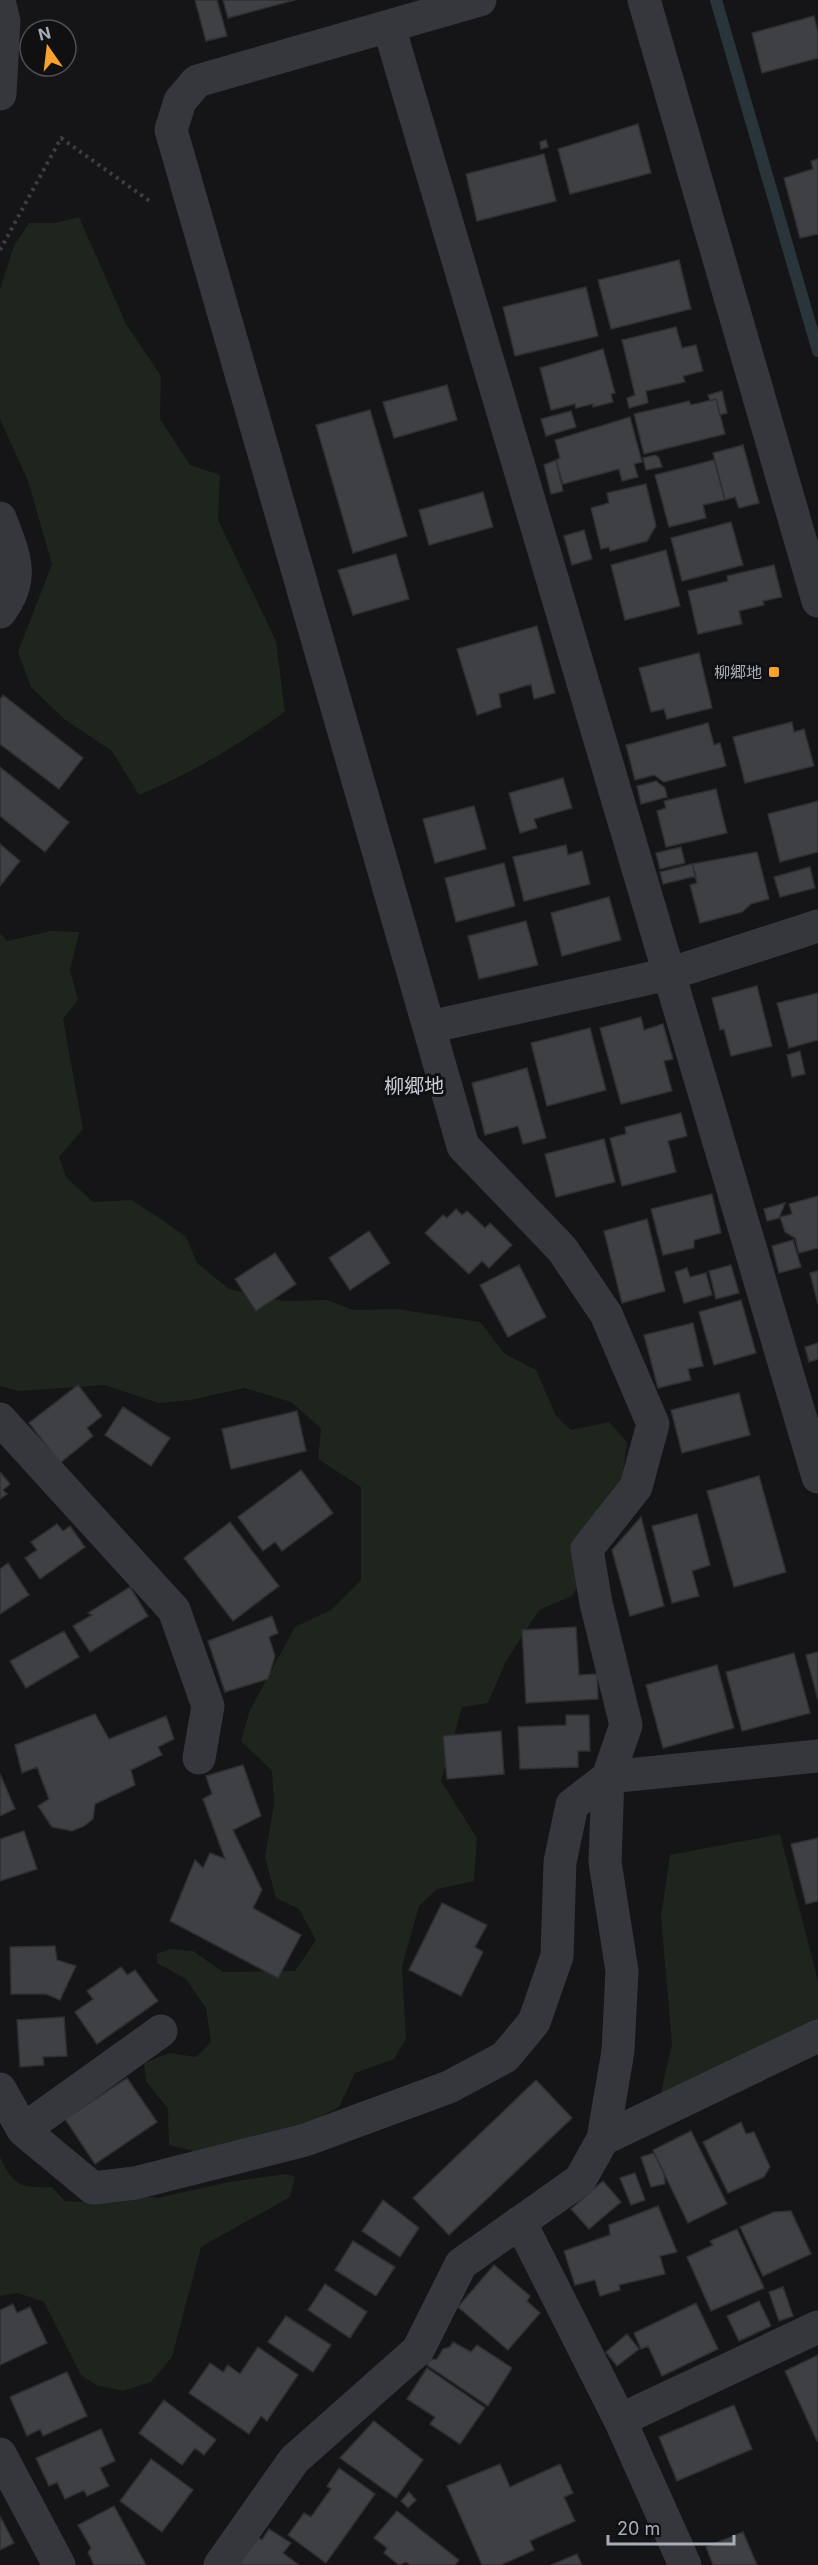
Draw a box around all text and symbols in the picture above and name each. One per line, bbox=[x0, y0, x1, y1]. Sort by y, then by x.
north arrow bbox=[18, 18, 78, 78]
text: N bbox=[36, 22, 53, 45]
place label: 柳郷地 bbox=[714, 662, 762, 682]
marker: 柳郷地 bbox=[767, 665, 781, 679]
district label: 柳郷地 bbox=[384, 1074, 444, 1098]
scale bar bbox=[608, 2508, 734, 2546]
text: 20 m bbox=[617, 2518, 660, 2539]

